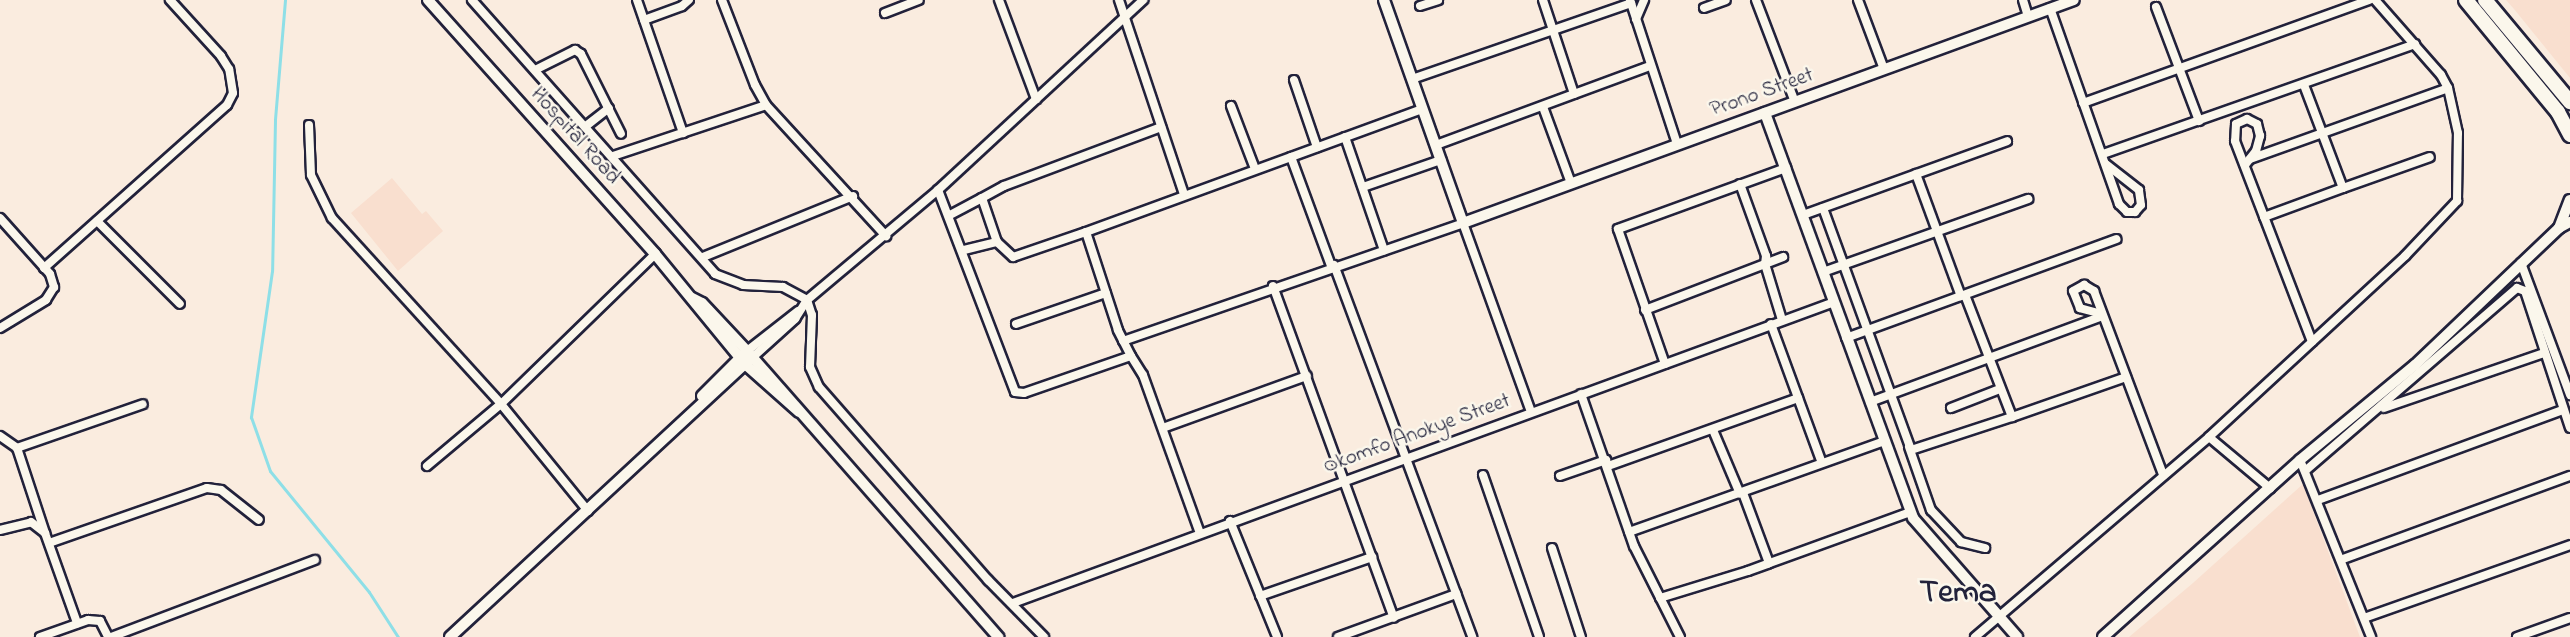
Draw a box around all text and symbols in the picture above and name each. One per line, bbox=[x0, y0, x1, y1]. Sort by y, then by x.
street label: Prono Street bbox=[1707, 63, 1817, 123]
street label: Hospital Road bbox=[525, 82, 625, 190]
street label: Okomfo Anokye Street bbox=[1320, 388, 1514, 480]
district label: Tema bbox=[1919, 574, 1997, 614]

